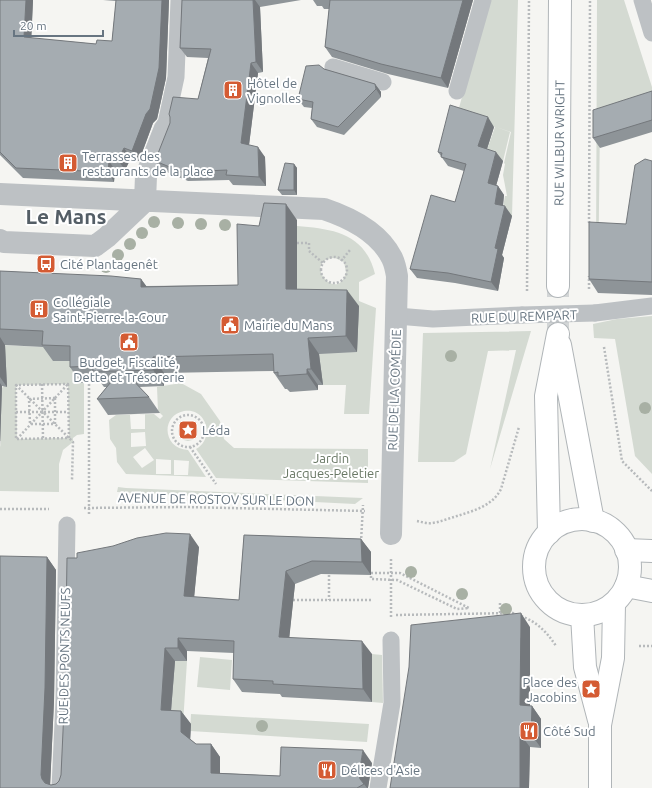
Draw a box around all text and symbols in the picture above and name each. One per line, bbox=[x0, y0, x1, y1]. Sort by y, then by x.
scale bar bbox=[14, 12, 103, 38]
text: 20 m bbox=[20, 19, 47, 32]
place label: Hôtel de Vignolles bbox=[247, 76, 301, 105]
building icon: Hôtel de Vignolles bbox=[222, 79, 244, 101]
street label: RUE WILBUR WRIGHT bbox=[552, 80, 566, 206]
place label: Terrasses des restaurants de la place bbox=[82, 149, 213, 178]
building icon: Terrasses des restaurants de la place bbox=[57, 152, 79, 174]
district label: Le Mans bbox=[26, 204, 107, 228]
bus stop icon: Cité Plantagenêt bbox=[35, 253, 57, 275]
place label: Cité Plantagenêt bbox=[60, 257, 158, 271]
place label: Collégiale Saint-Pierre-la-Cour bbox=[53, 295, 166, 324]
building icon: Collégiale Saint-Pierre-la-Cour bbox=[28, 298, 50, 320]
street label: RUE DU REMPART bbox=[471, 307, 577, 325]
public building icon: Mairie du Mans bbox=[219, 314, 241, 336]
place label: Mairie du Mans bbox=[244, 318, 333, 332]
street label: RUE DE LA COMÉDIE bbox=[384, 329, 403, 451]
public building icon: Budget, Fiscalité, Dette et Trésorerie bbox=[118, 331, 140, 353]
place label: Budget, Fiscalité, Dette et Trésorerie bbox=[73, 355, 185, 384]
place icon: Léda bbox=[177, 419, 199, 441]
place label: Léda bbox=[202, 423, 230, 437]
park label: Jardin Jacques-Peletier bbox=[283, 451, 379, 480]
street label: AVENUE DE ROSTOV SUR LE DON bbox=[118, 490, 314, 508]
street label: RUE DES PONTS NEUFS bbox=[56, 587, 72, 724]
place label: Place des Jacobins bbox=[523, 675, 577, 704]
place icon: Place des Jacobins bbox=[580, 678, 602, 700]
restaurant icon: Côté Sud bbox=[518, 720, 540, 742]
place label: Côté Sud bbox=[543, 724, 596, 738]
restaurant icon: Délices d'Asie bbox=[316, 759, 338, 781]
place label: Délices d'Asie bbox=[341, 763, 420, 777]

